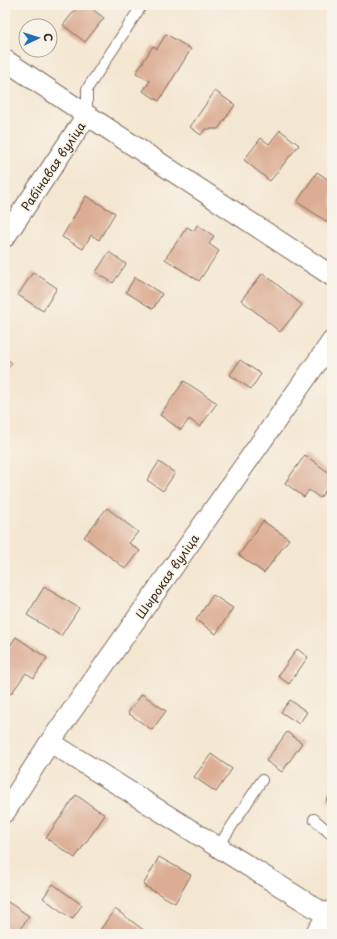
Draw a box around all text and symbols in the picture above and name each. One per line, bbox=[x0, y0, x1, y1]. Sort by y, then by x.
north arrow bbox=[18, 18, 58, 58]
text: С bbox=[40, 33, 57, 42]
street label: Рабінавая вуліца bbox=[16, 117, 90, 214]
street label: Шырокая вуліца bbox=[131, 530, 203, 622]

